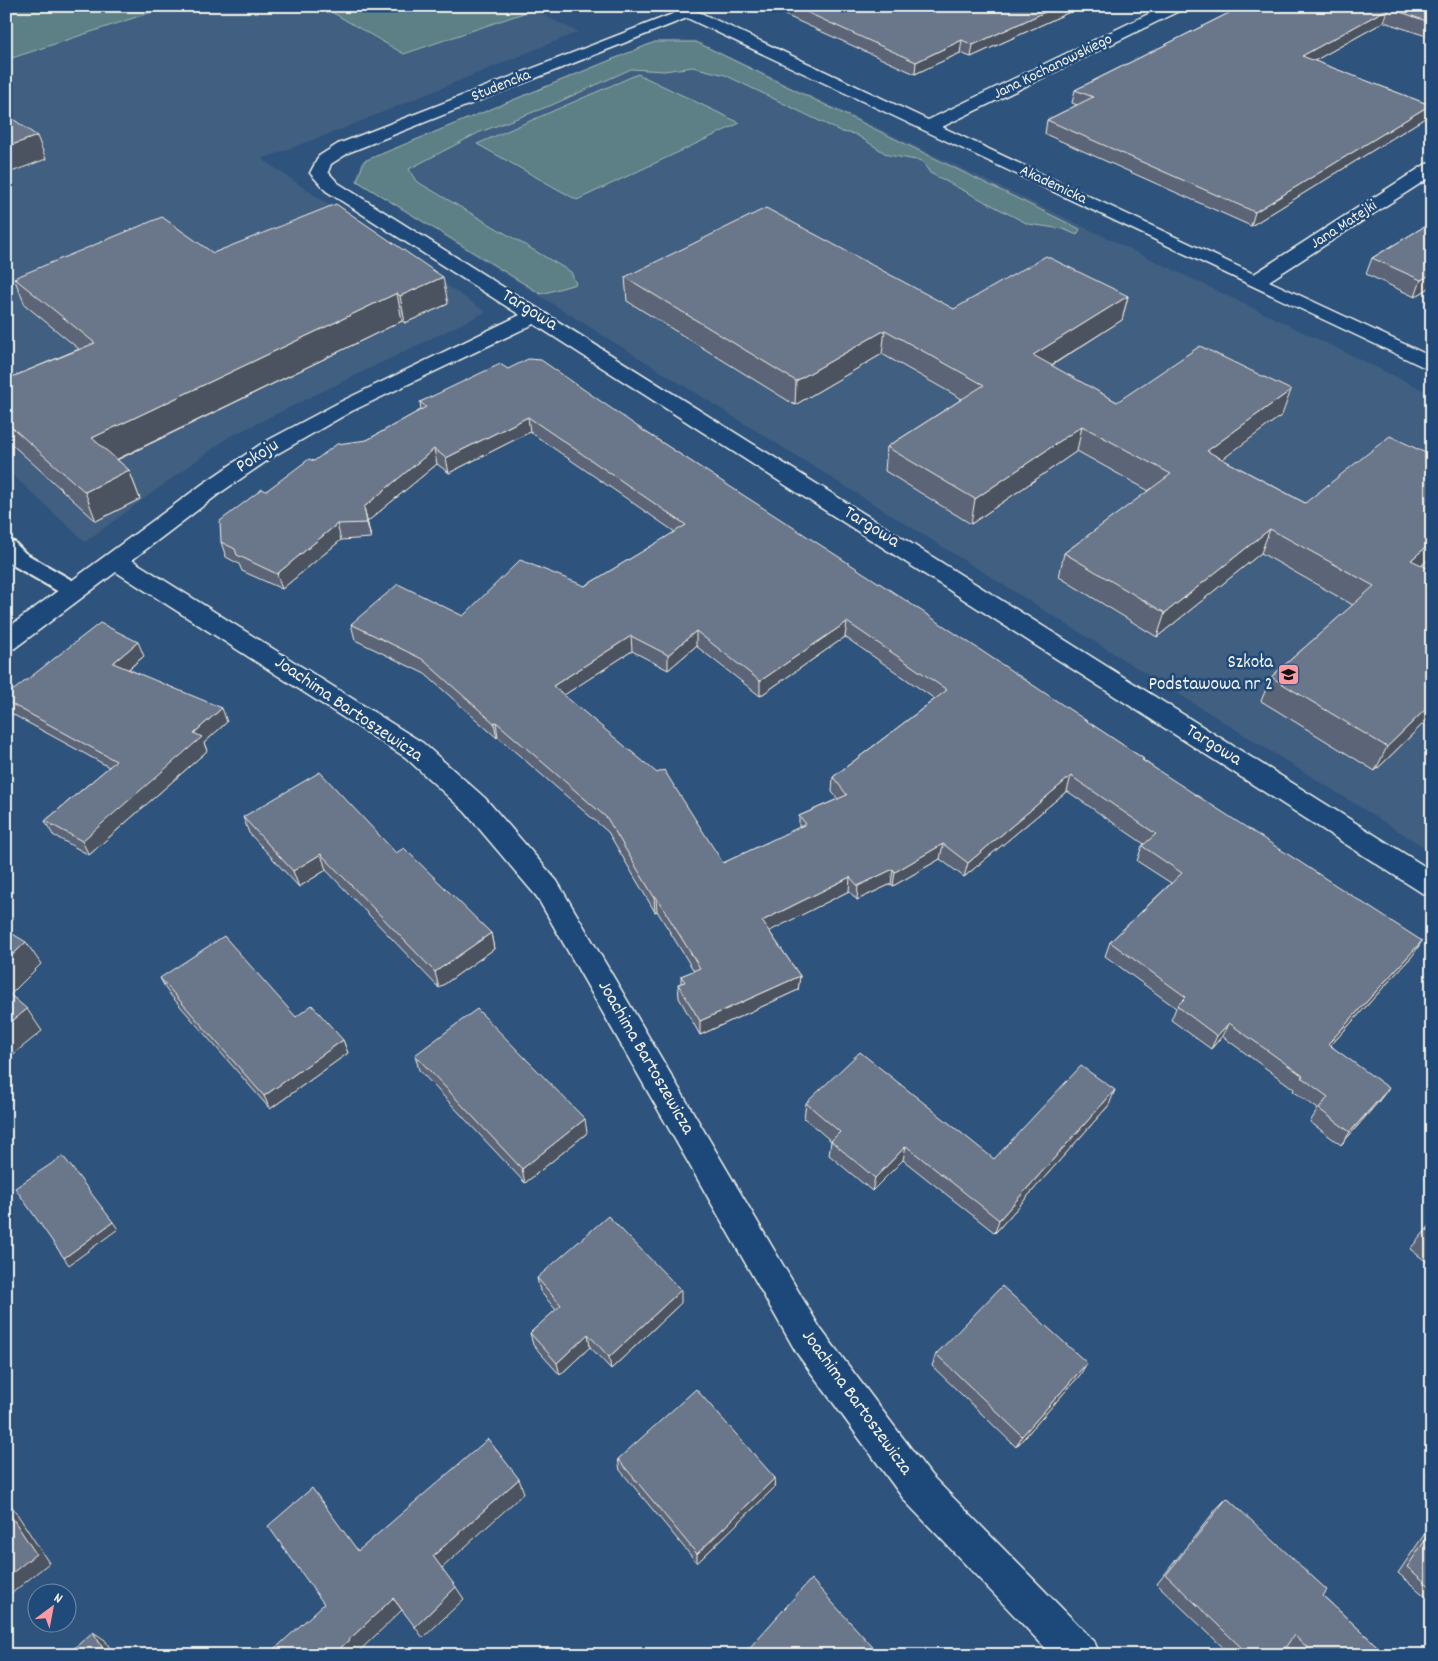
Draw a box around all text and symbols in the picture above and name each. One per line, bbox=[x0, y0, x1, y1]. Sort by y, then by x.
street label: Jana Kochanowskiego bbox=[990, 28, 1116, 106]
street label: Studencka bbox=[468, 63, 535, 108]
street label: Akademicka bbox=[1016, 159, 1091, 211]
street label: Jana Matejki bbox=[1306, 195, 1382, 255]
street label: Targowa bbox=[496, 283, 563, 339]
street label: Pokoju bbox=[231, 433, 285, 481]
street label: Targowa bbox=[838, 500, 905, 556]
street label: Joachima Bartoszewicza bbox=[268, 650, 429, 770]
place label: Szkoła Podstawowa nr 2 bbox=[1148, 650, 1274, 699]
school or university icon: Szkoła Podstawowa nr 2 bbox=[1277, 662, 1301, 686]
street label: Targowa bbox=[1180, 718, 1247, 774]
street label: Joachima Bartoszewicza bbox=[590, 976, 701, 1141]
street label: Joachima Bartoszewicza bbox=[794, 1325, 919, 1482]
north arrow bbox=[28, 1584, 78, 1634]
text: N bbox=[50, 1588, 66, 1609]

